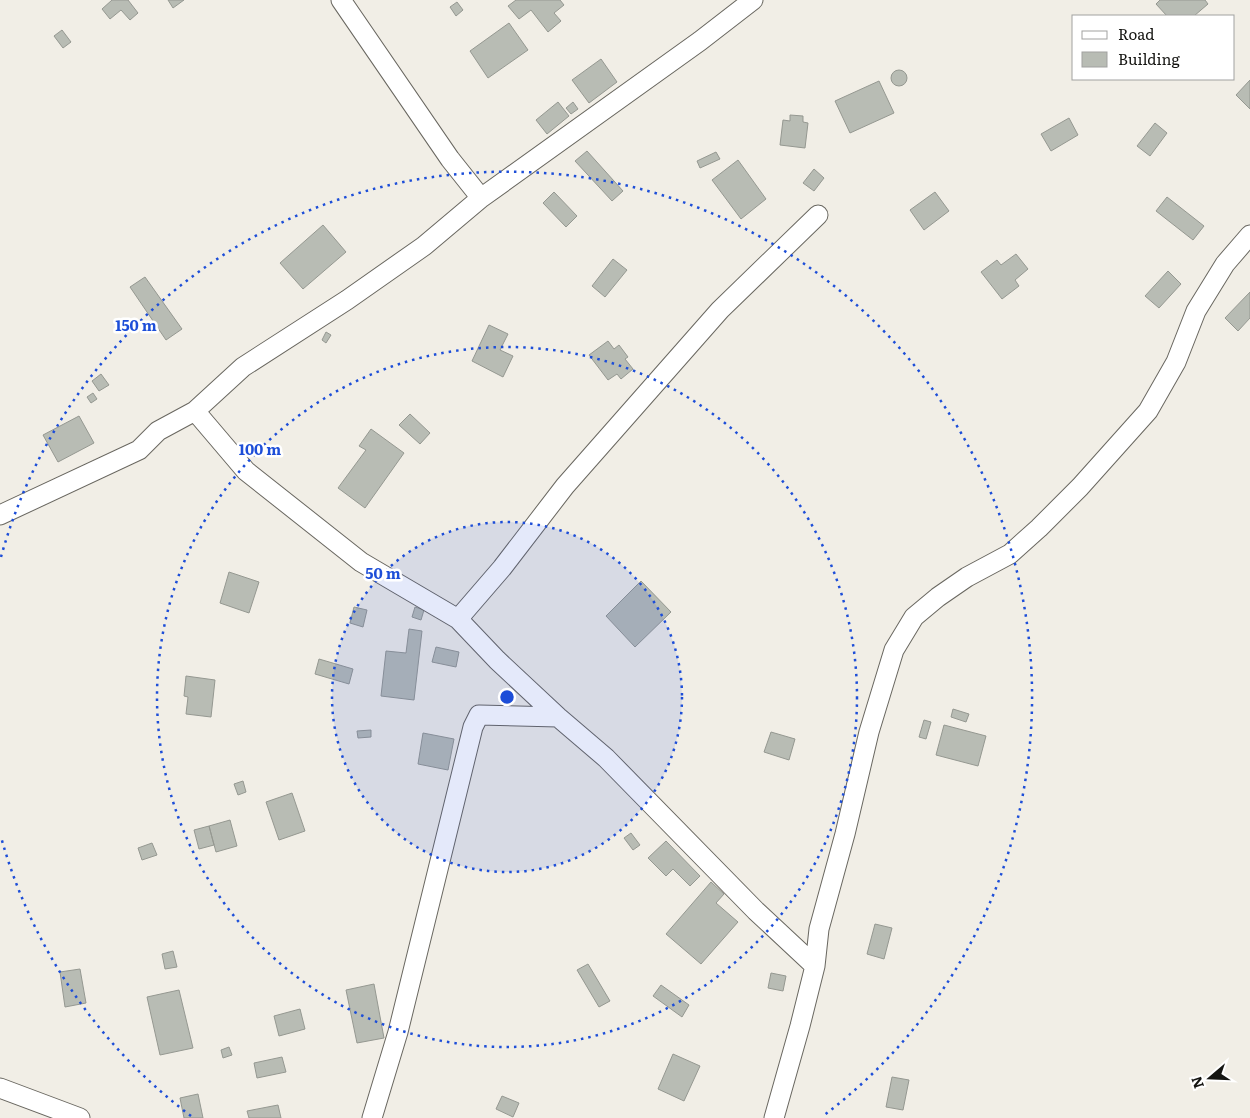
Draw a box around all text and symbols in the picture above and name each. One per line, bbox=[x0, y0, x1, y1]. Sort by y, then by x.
legend bbox=[1072, 15, 1235, 80]
text: Road bbox=[1118, 22, 1154, 45]
text: Building bbox=[1118, 47, 1180, 70]
text: 150 m bbox=[115, 313, 157, 336]
text: 100 m bbox=[239, 437, 281, 460]
text: 50 m bbox=[365, 561, 401, 584]
centre of rings bbox=[498, 688, 516, 706]
north arrow bbox=[1185, 1053, 1235, 1103]
text: N bbox=[1185, 1074, 1208, 1091]

